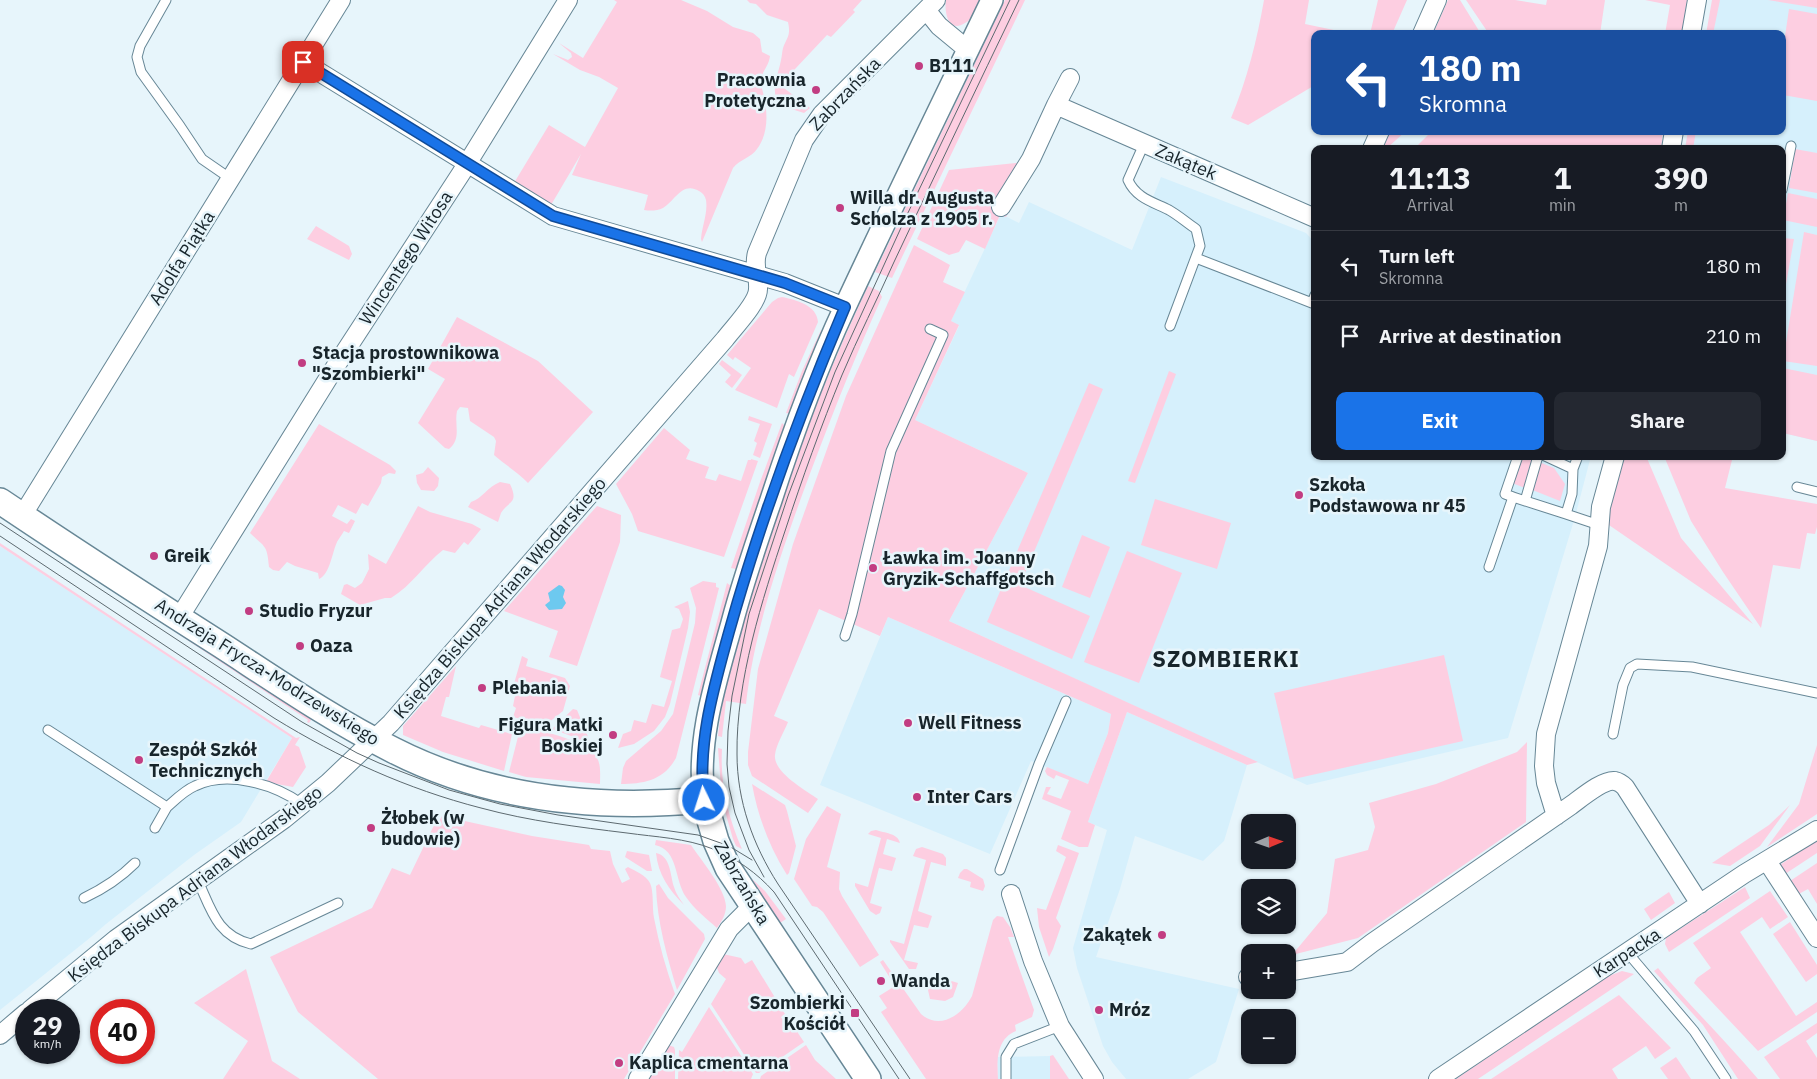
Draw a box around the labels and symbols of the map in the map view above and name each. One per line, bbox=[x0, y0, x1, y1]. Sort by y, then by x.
pin bbox=[282, 41, 324, 83]
street label: Zabrzańska bbox=[804, 52, 886, 135]
place label: B111 bbox=[929, 54, 974, 77]
marker: B111 bbox=[913, 60, 925, 72]
place label: Pracownia Protetyczna bbox=[704, 68, 806, 112]
marker: Pracownia Protetyczna bbox=[810, 84, 822, 96]
street label: Zakątek bbox=[1152, 138, 1221, 185]
street label: Wincentego Witosa bbox=[354, 186, 458, 329]
place label: Willa dr. Augusta Scholza z 1905 r. bbox=[850, 186, 994, 230]
marker: Willa dr. Augusta Scholza z 1905 r. bbox=[834, 202, 846, 214]
street label: Adolfa Piątka bbox=[143, 206, 220, 309]
place label: Stacja prostownikowa "Szombierki" bbox=[312, 341, 499, 385]
marker: Stacja prostownikowa "Szombierki" bbox=[296, 357, 308, 369]
street label: Księdza Biskupa Adriana Włodarskiego bbox=[388, 472, 611, 723]
place label: Szkoła Podstawowa nr 45 bbox=[1309, 473, 1466, 517]
marker: Szkoła Podstawowa nr 45 bbox=[1293, 489, 1305, 501]
place label: Greik bbox=[164, 544, 210, 567]
place label: Ławka im. Joanny Gryzik-Schaffgotsch bbox=[882, 546, 1054, 590]
marker: Greik bbox=[148, 550, 160, 562]
marker: Ławka im. Joanny Gryzik-Schaffgotsch bbox=[867, 562, 879, 574]
street label: Andrzeja Frycza-Modrzewskiego bbox=[151, 593, 384, 750]
place label: Studio Fryzur bbox=[259, 599, 373, 622]
marker: Studio Fryzur bbox=[243, 605, 255, 617]
place label: Oaza bbox=[310, 634, 353, 657]
marker: Oaza bbox=[294, 640, 306, 652]
district label: SZOMBIERKI bbox=[1152, 644, 1300, 673]
place label: Plebania bbox=[492, 676, 567, 699]
marker: Plebania bbox=[476, 682, 488, 694]
place label: Well Fitness bbox=[918, 711, 1022, 734]
place label: Figura Matki Boskiej bbox=[498, 713, 603, 757]
marker: Well Fitness bbox=[902, 717, 914, 729]
marker: Figura Matki Boskiej bbox=[607, 729, 619, 741]
place label: Zespół Szkół Technicznych bbox=[149, 738, 263, 782]
marker: Zespół Szkół Technicznych bbox=[133, 754, 145, 766]
position arrow bbox=[677, 773, 729, 825]
street label: Księdza Biskupa Adriana Włodarskiego bbox=[63, 780, 327, 987]
place label: Inter Cars bbox=[927, 785, 1012, 808]
marker: Inter Cars bbox=[911, 791, 923, 803]
place label: Żłobek (w budowie) bbox=[381, 806, 465, 850]
north arrow bbox=[1241, 814, 1296, 869]
marker: Żłobek (w budowie) bbox=[365, 822, 377, 834]
street label: Zabrzańska bbox=[709, 837, 776, 929]
street label: Karpacka bbox=[1589, 922, 1665, 983]
place label: Zakątek bbox=[1083, 923, 1153, 946]
marker: Zakątek bbox=[1156, 929, 1168, 941]
place label: Wanda bbox=[891, 969, 950, 992]
marker: Wanda bbox=[875, 975, 887, 987]
place label: Szombierki Kościół bbox=[749, 991, 845, 1035]
place label: Mróz bbox=[1109, 998, 1150, 1021]
speed limit sign: 40 bbox=[90, 999, 155, 1064]
marker: Mróz bbox=[1093, 1004, 1105, 1016]
marker: Szombierki Kościół bbox=[849, 1007, 861, 1019]
place label: Kaplica cmentarna bbox=[629, 1051, 789, 1074]
marker: Kaplica cmentarna bbox=[613, 1057, 625, 1069]

